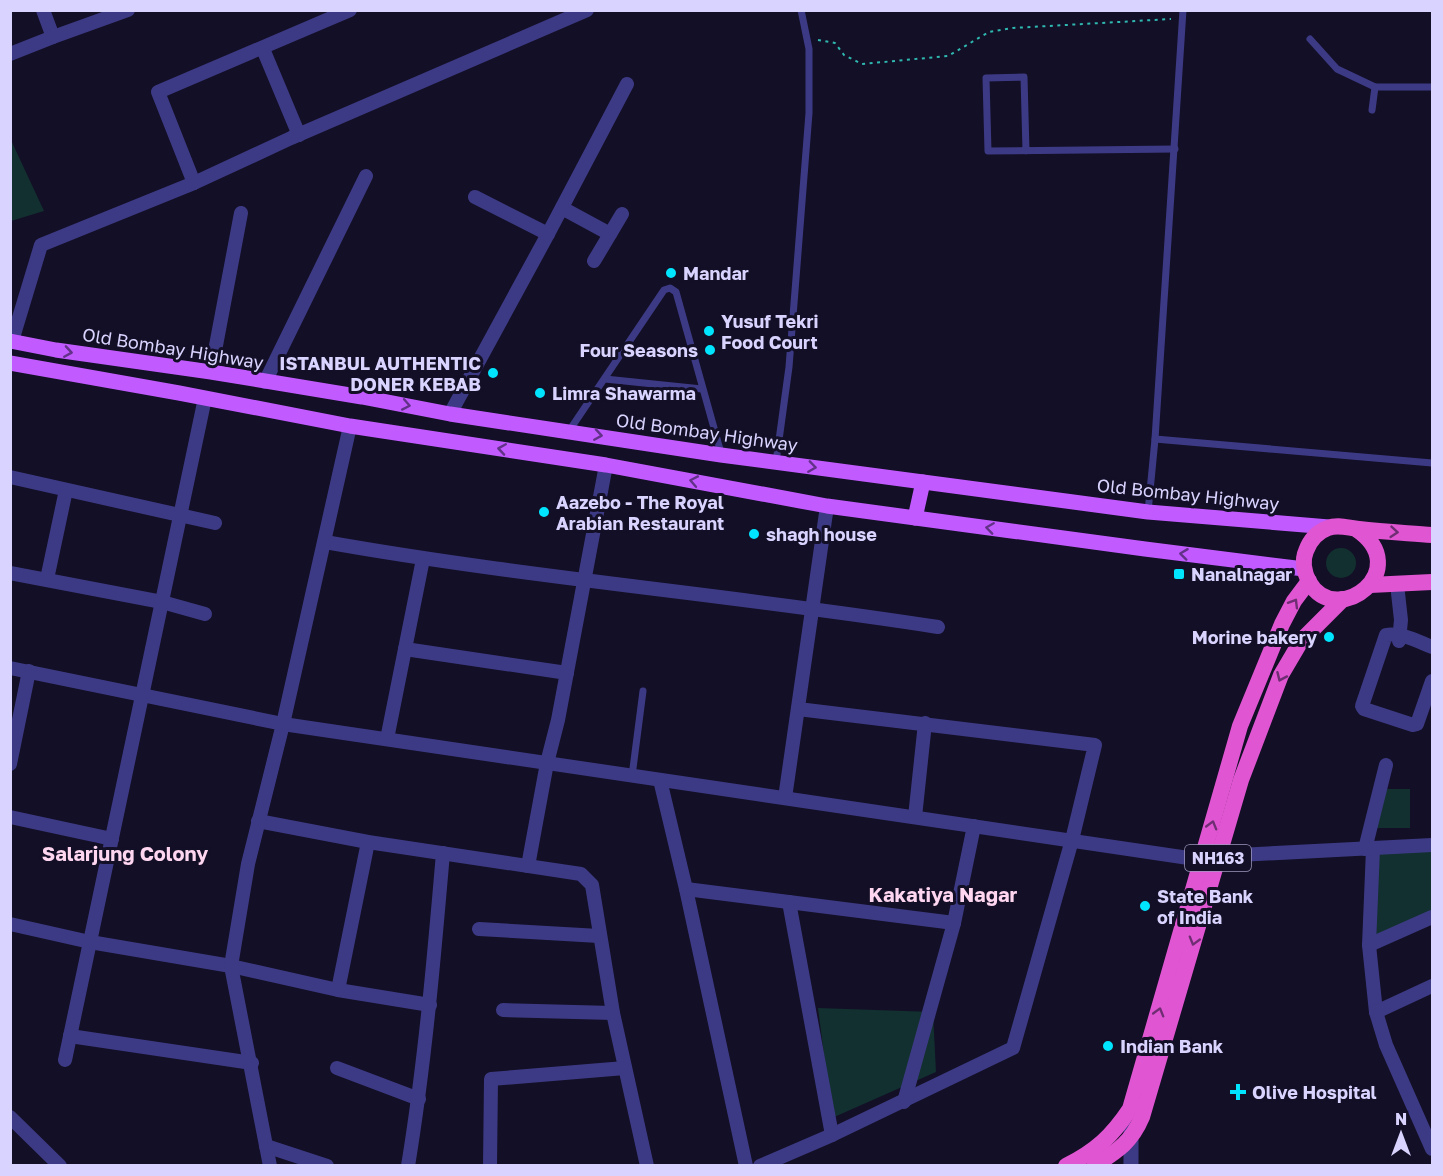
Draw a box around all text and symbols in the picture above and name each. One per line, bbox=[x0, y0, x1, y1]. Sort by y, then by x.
place label: Mandar bbox=[683, 262, 749, 284]
marker: Mandar bbox=[664, 266, 678, 280]
place label: Yusuf Tekri Food Court bbox=[721, 310, 819, 353]
street label: Old Bombay Highway bbox=[81, 323, 265, 373]
marker: Yusuf Tekri Food Court bbox=[702, 324, 716, 338]
place label: Four Seasons bbox=[579, 339, 698, 361]
marker: Four Seasons bbox=[703, 343, 717, 357]
one-way arrow bbox=[63, 345, 73, 358]
place label: ISTANBUL AUTHENTIC DONER KEBAB bbox=[279, 352, 481, 395]
marker: ISTANBUL AUTHENTIC DONER KEBAB bbox=[486, 366, 500, 380]
place label: Limra Shawarma bbox=[552, 382, 696, 404]
marker: Limra Shawarma bbox=[533, 386, 547, 400]
one-way arrow bbox=[400, 398, 410, 411]
street label: Old Bombay Highway bbox=[615, 408, 799, 456]
one-way arrow bbox=[594, 429, 603, 441]
one-way arrow bbox=[497, 443, 506, 455]
one-way arrow bbox=[807, 460, 817, 472]
street label: Old Bombay Highway bbox=[1096, 473, 1280, 515]
one-way arrow bbox=[689, 475, 699, 488]
place label: Aazebo - The Royal Arabian Restaurant bbox=[556, 491, 724, 534]
marker: Aazebo - The Royal Arabian Restaurant bbox=[537, 505, 551, 519]
one-way arrow bbox=[986, 522, 995, 535]
place label: shagh house bbox=[766, 523, 877, 545]
one-way arrow bbox=[1390, 525, 1399, 538]
marker: shagh house bbox=[747, 527, 761, 541]
one-way arrow bbox=[1179, 548, 1188, 561]
place label: Nanalnagar bbox=[1191, 563, 1292, 585]
marker: Nanalnagar bbox=[1172, 567, 1186, 581]
one-way arrow bbox=[1286, 599, 1298, 609]
place label: Morine bakery bbox=[1192, 626, 1317, 648]
marker: Morine bakery bbox=[1322, 630, 1336, 644]
one-way arrow bbox=[1276, 670, 1288, 681]
one-way arrow bbox=[1205, 820, 1217, 831]
district label: Salarjung Colony bbox=[42, 841, 208, 865]
road number: NH163 bbox=[1185, 845, 1251, 871]
district label: Kakatiya Nagar bbox=[869, 882, 1018, 906]
place label: State Bank of India bbox=[1157, 885, 1254, 928]
marker: State Bank of India bbox=[1138, 899, 1152, 913]
one-way arrow bbox=[1188, 936, 1201, 946]
one-way arrow bbox=[1152, 1008, 1164, 1018]
place label: Indian Bank bbox=[1120, 1035, 1224, 1057]
marker: Indian Bank bbox=[1101, 1039, 1115, 1053]
place label: Olive Hospital bbox=[1252, 1081, 1377, 1103]
marker: Olive Hospital bbox=[1229, 1083, 1247, 1101]
north arrow bbox=[1371, 1104, 1431, 1164]
text: N bbox=[1395, 1109, 1407, 1129]

